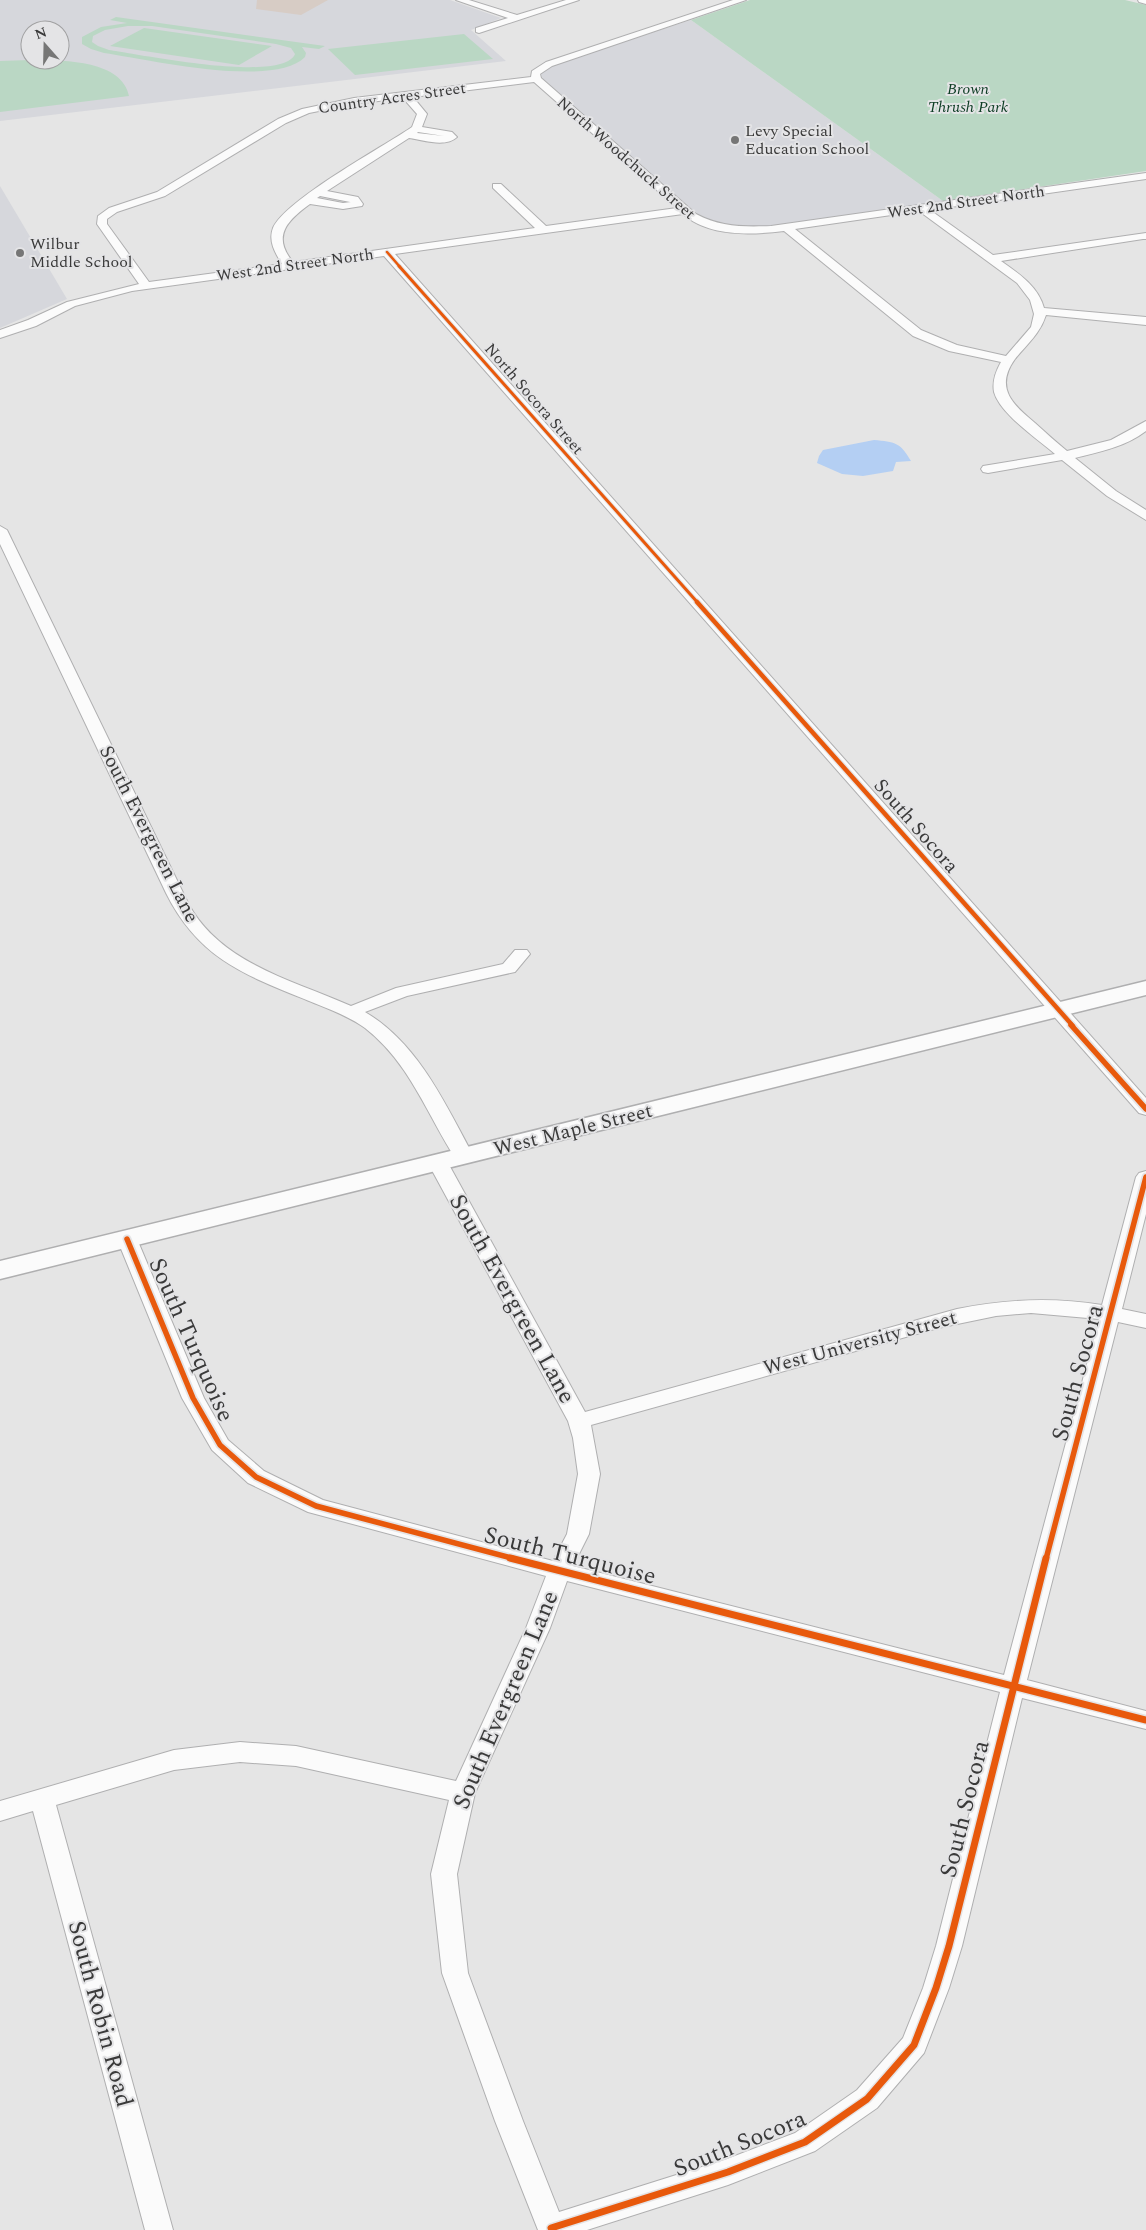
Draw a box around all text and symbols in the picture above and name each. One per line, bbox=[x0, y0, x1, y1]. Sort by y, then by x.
north arrow bbox=[20, 20, 70, 70]
text: N bbox=[32, 21, 50, 45]
street label: Country Acres Street bbox=[317, 76, 468, 120]
park label: Brown Thrush Park bbox=[928, 77, 1009, 119]
street label: North Woodchuck Street bbox=[551, 91, 701, 225]
place label: Levy Special Education School bbox=[745, 119, 869, 161]
marker: Levy Special Education School bbox=[729, 134, 741, 146]
street label: West 2nd Street North bbox=[886, 179, 1046, 225]
place label: Wilbur Middle School bbox=[30, 232, 133, 274]
street label: West 2nd Street North bbox=[215, 242, 375, 288]
marker: Wilbur Middle School bbox=[14, 247, 26, 259]
street label: North Socora Street bbox=[479, 338, 589, 460]
street label: South Evergreen Lane bbox=[91, 740, 207, 928]
street label: South Socora bbox=[866, 772, 966, 880]
street label: West Maple Street bbox=[490, 1096, 656, 1164]
street label: South Evergreen Lane bbox=[439, 1188, 585, 1410]
street label: South Turquoise bbox=[139, 1252, 243, 1428]
street label: South Socora bbox=[1042, 1300, 1114, 1445]
street label: West University Street bbox=[760, 1303, 960, 1383]
street label: South Turquoise bbox=[480, 1517, 660, 1595]
street label: South Evergreen Lane bbox=[444, 1585, 568, 1815]
street label: South Socora bbox=[931, 1736, 1000, 1881]
street label: South Robin Road bbox=[58, 1917, 142, 2111]
street label: South Socora bbox=[668, 2101, 812, 2187]

